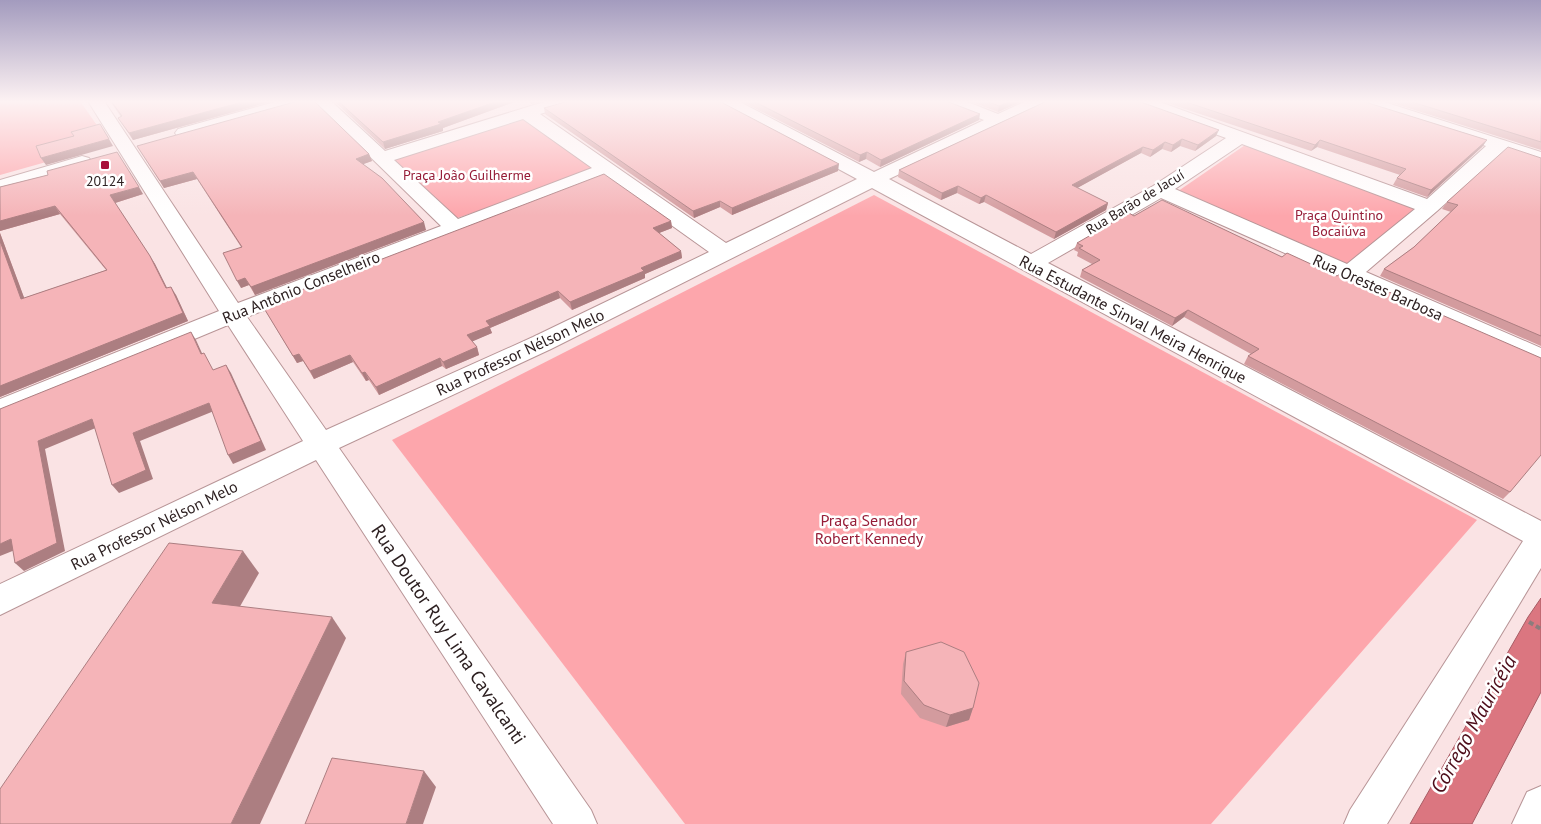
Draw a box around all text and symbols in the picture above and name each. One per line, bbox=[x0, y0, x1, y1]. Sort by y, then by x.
marker: 20124 bbox=[99, 159, 111, 171]
street label: Rua Barão de Jacuí bbox=[1083, 165, 1188, 238]
park label: Praça João Guilherme bbox=[403, 166, 531, 184]
place label: 20124 bbox=[86, 172, 124, 190]
park label: Praça Quintino Bocaiúva bbox=[1295, 206, 1383, 240]
street label: Rua Antônio Conselheiro bbox=[219, 246, 383, 328]
street label: Rua Orestes Barbosa bbox=[1310, 249, 1446, 325]
street label: Rua Estudante Sinval Meira Henrique bbox=[1016, 251, 1250, 387]
street label: Rua Professor Nélson Melo bbox=[433, 304, 607, 400]
street label: Rua Professor Nélson Melo bbox=[67, 476, 241, 574]
park label: Praça Senador Robert Kennedy bbox=[815, 510, 924, 548]
street label: Rua Doutor Ruy Lima Cavalcanti bbox=[366, 519, 532, 749]
water label: Córrego Mauricéia bbox=[1424, 649, 1522, 798]

